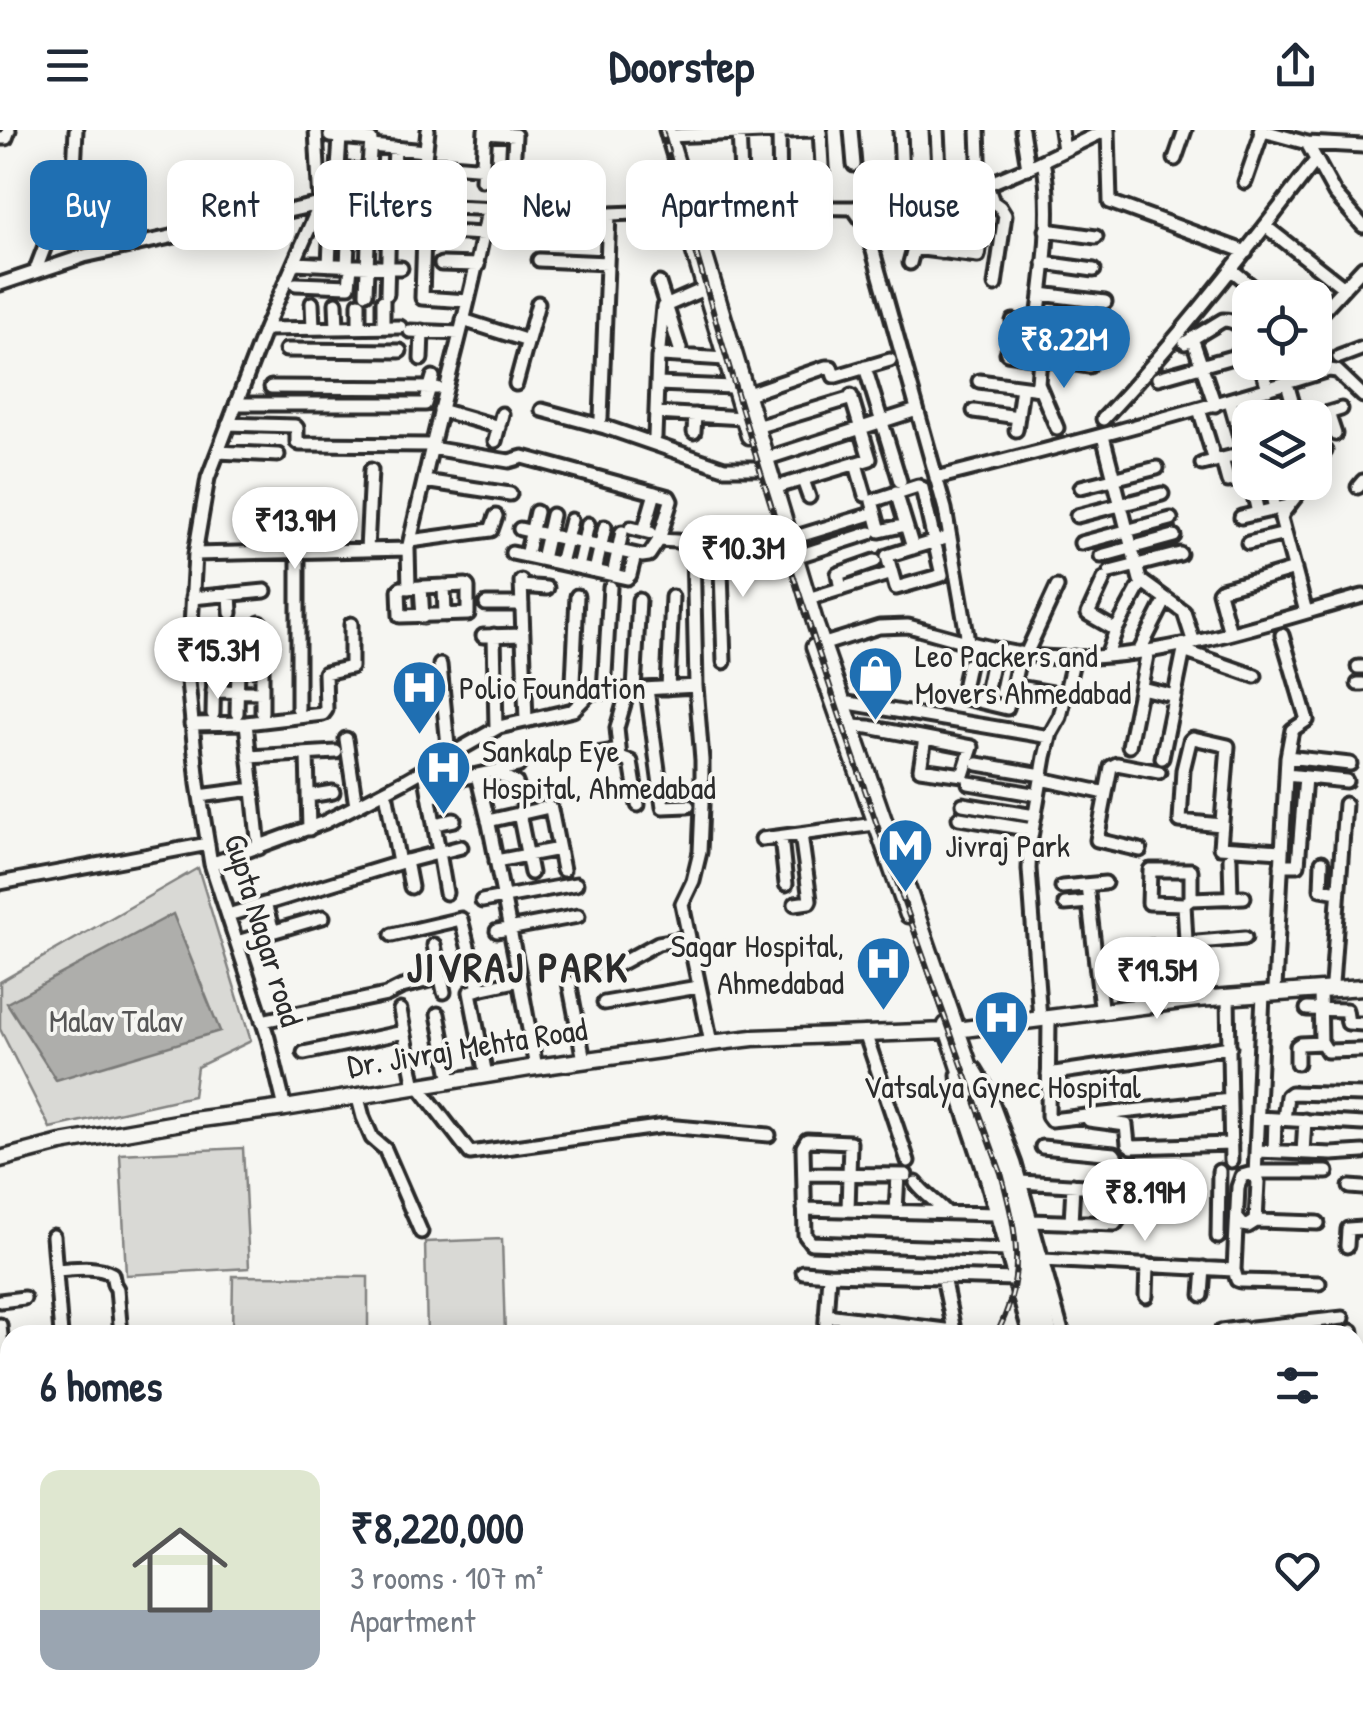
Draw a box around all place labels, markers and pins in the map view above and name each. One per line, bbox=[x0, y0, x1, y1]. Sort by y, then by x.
pin: ₹8.22M bbox=[983, 306, 1145, 391]
pin: ₹13.9M bbox=[214, 487, 376, 572]
pin: ₹10.3M bbox=[662, 515, 824, 600]
pin: ₹15.3M bbox=[137, 617, 299, 702]
place label: Leo Packers and Movers Ahmedabad bbox=[915, 634, 1131, 714]
shop icon: Leo Packers and Movers Ahmedabad bbox=[846, 643, 906, 722]
hospital icon: Polio Foundation bbox=[390, 657, 450, 736]
place label: Polio Foundation bbox=[459, 666, 646, 709]
place label: Sankalp Eye Hospital, Ahmedabad bbox=[482, 729, 716, 809]
hospital icon: Sankalp Eye Hospital, Ahmedabad bbox=[413, 738, 473, 817]
metro station icon: Jivraj Park bbox=[876, 815, 936, 894]
place label: Jivraj Park bbox=[945, 824, 1070, 867]
place label: Sagar Hospital, Ahmedabad bbox=[671, 924, 844, 1004]
hospital icon: Sagar Hospital, Ahmedabad bbox=[853, 933, 913, 1012]
pin: ₹19.5M bbox=[1076, 937, 1238, 1022]
hospital icon: Vatsalya Gynec Hospital bbox=[972, 987, 1032, 1066]
place label: Vatsalya Gynec Hospital bbox=[863, 1065, 1141, 1108]
pin: ₹8.19M bbox=[1064, 1159, 1226, 1244]

